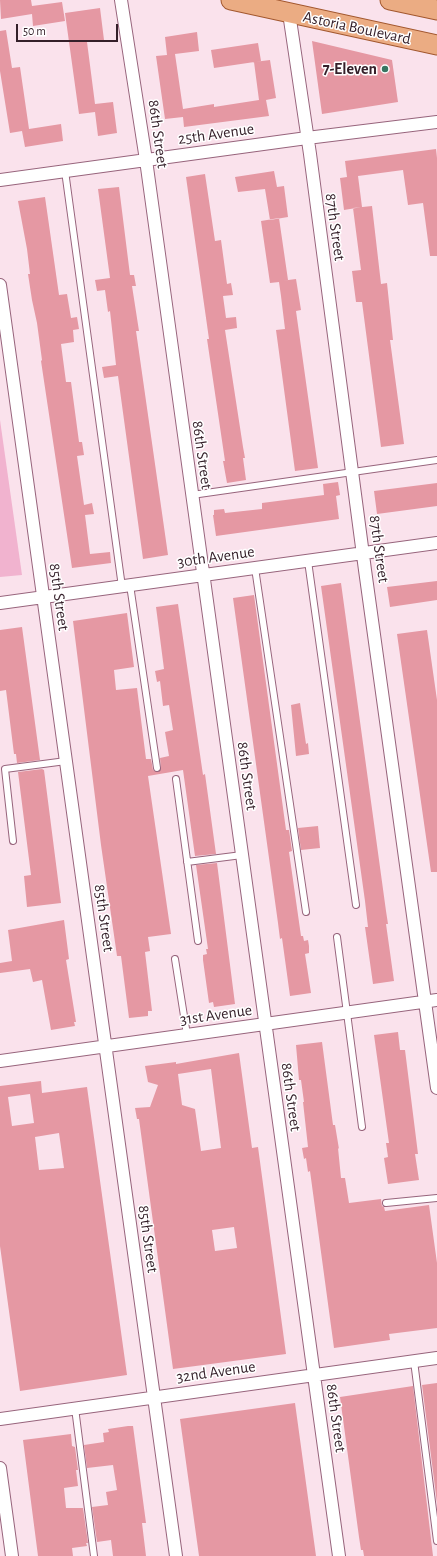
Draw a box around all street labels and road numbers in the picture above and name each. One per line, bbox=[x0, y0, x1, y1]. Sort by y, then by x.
street label: Astoria Boulevard bbox=[301, 7, 413, 49]
street label: 86th Street bbox=[144, 99, 172, 169]
street label: 25th Avenue bbox=[177, 119, 255, 149]
street label: 87th Street bbox=[321, 192, 349, 262]
street label: 86th Street bbox=[188, 420, 216, 490]
street label: 87th Street bbox=[365, 514, 393, 584]
street label: 30th Avenue bbox=[176, 542, 256, 572]
street label: 85th Street bbox=[45, 562, 73, 632]
street label: 86th Street bbox=[233, 741, 261, 811]
street label: 85th Street bbox=[90, 883, 118, 953]
street label: 31st Avenue bbox=[179, 1000, 253, 1030]
street label: 86th Street bbox=[277, 1062, 305, 1132]
street label: 85th Street bbox=[134, 1204, 162, 1274]
street label: 32nd Avenue bbox=[175, 1357, 257, 1387]
street label: 86th Street bbox=[322, 1383, 350, 1453]

